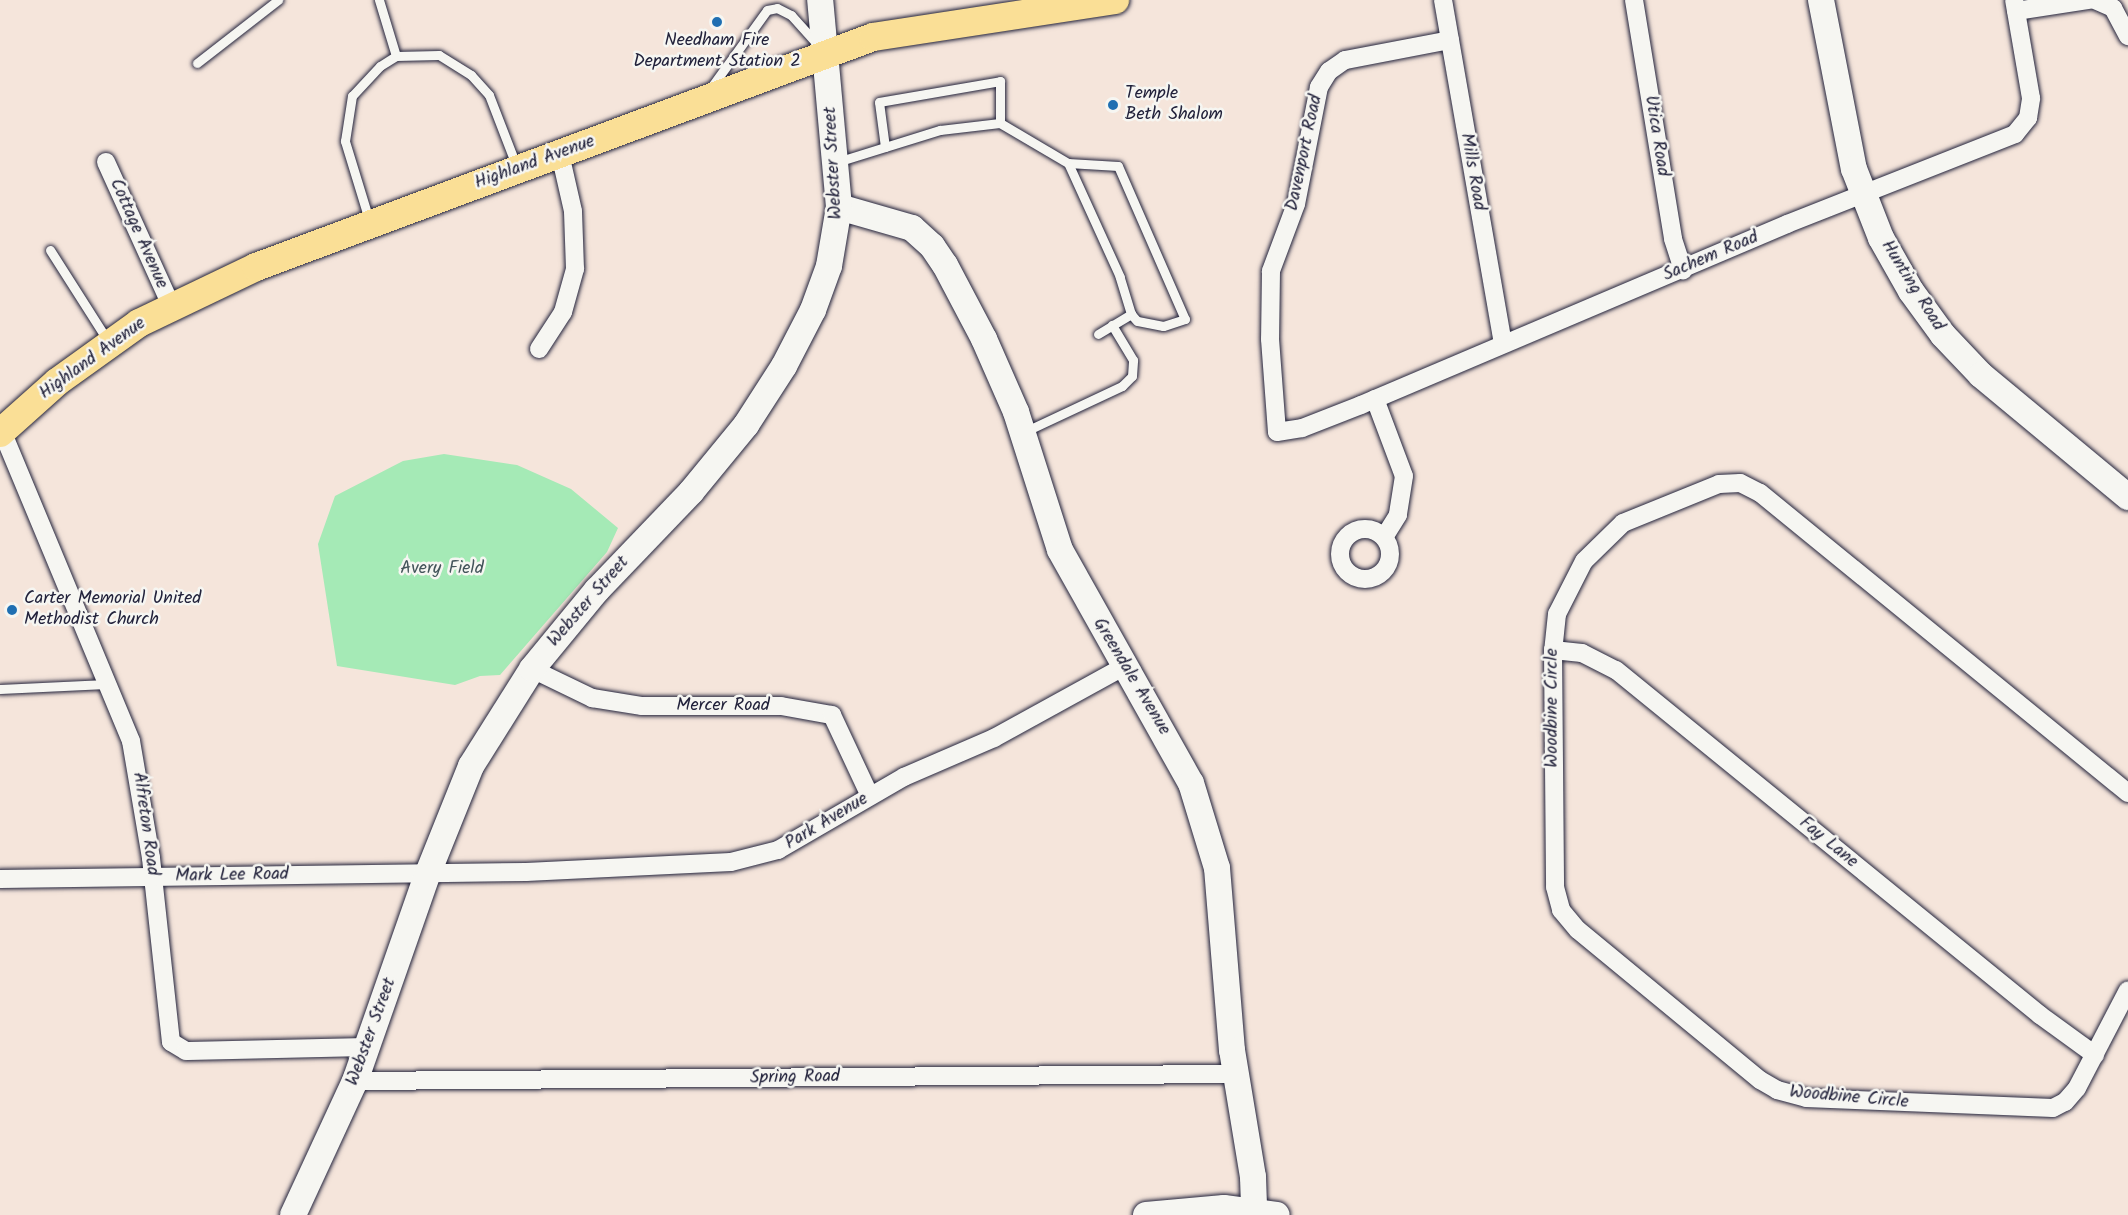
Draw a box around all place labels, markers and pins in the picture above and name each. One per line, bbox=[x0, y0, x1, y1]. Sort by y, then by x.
marker: Needham Fire Department Station 2 bbox=[710, 15, 724, 29]
place label: Needham Fire Department Station 2 bbox=[633, 31, 801, 74]
place label: Temple Beth Shalom bbox=[1125, 84, 1223, 127]
marker: Temple Beth Shalom bbox=[1106, 98, 1120, 112]
place label: Carter Memorial United Methodist Church bbox=[24, 589, 201, 632]
marker: Carter Memorial United Methodist Church bbox=[5, 603, 19, 617]

